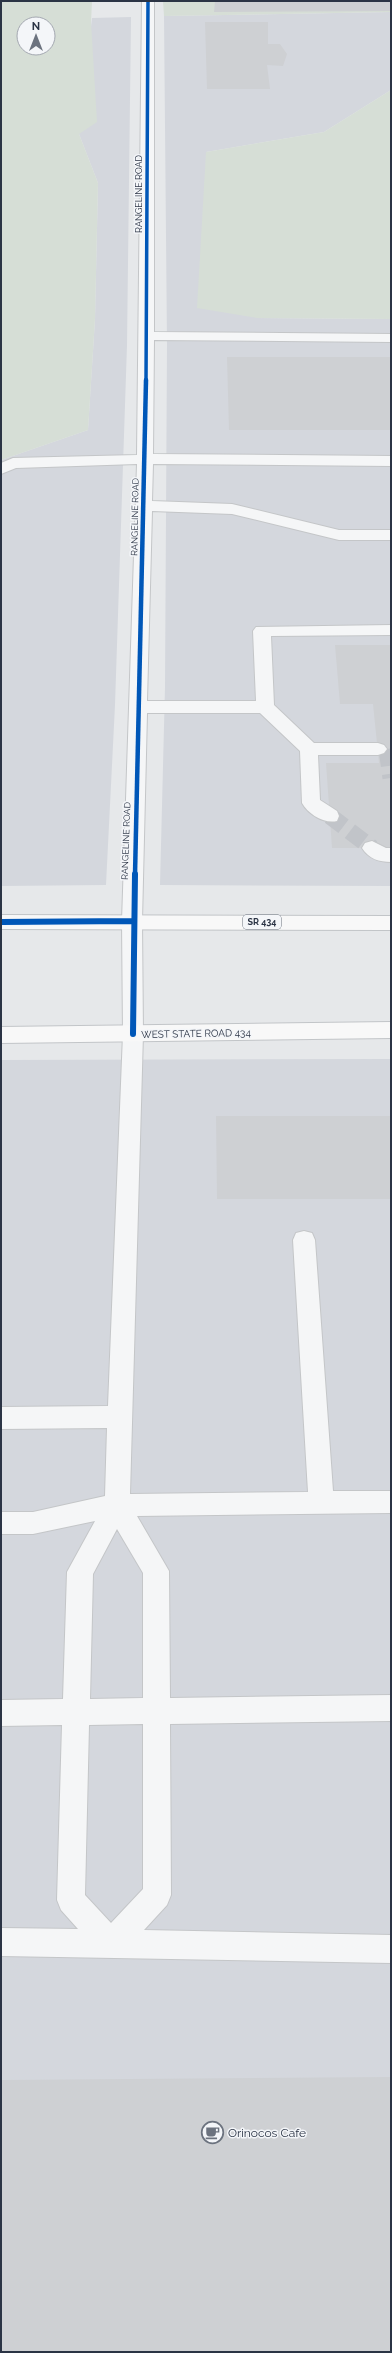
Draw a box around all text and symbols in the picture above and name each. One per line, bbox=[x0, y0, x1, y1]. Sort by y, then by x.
north arrow bbox=[16, 16, 56, 56]
text: N bbox=[32, 20, 40, 33]
street label: RANGELINE ROAD bbox=[134, 154, 144, 233]
street label: RANGELINE ROAD bbox=[129, 477, 141, 556]
street label: RANGELINE ROAD bbox=[120, 801, 132, 880]
road number: SR 434 bbox=[243, 915, 281, 929]
street label: WEST STATE ROAD 434 bbox=[141, 1027, 251, 1040]
cafe icon: Orinocos Cafe bbox=[200, 2120, 226, 2146]
place label: Orinocos Cafe bbox=[228, 2126, 306, 2140]

